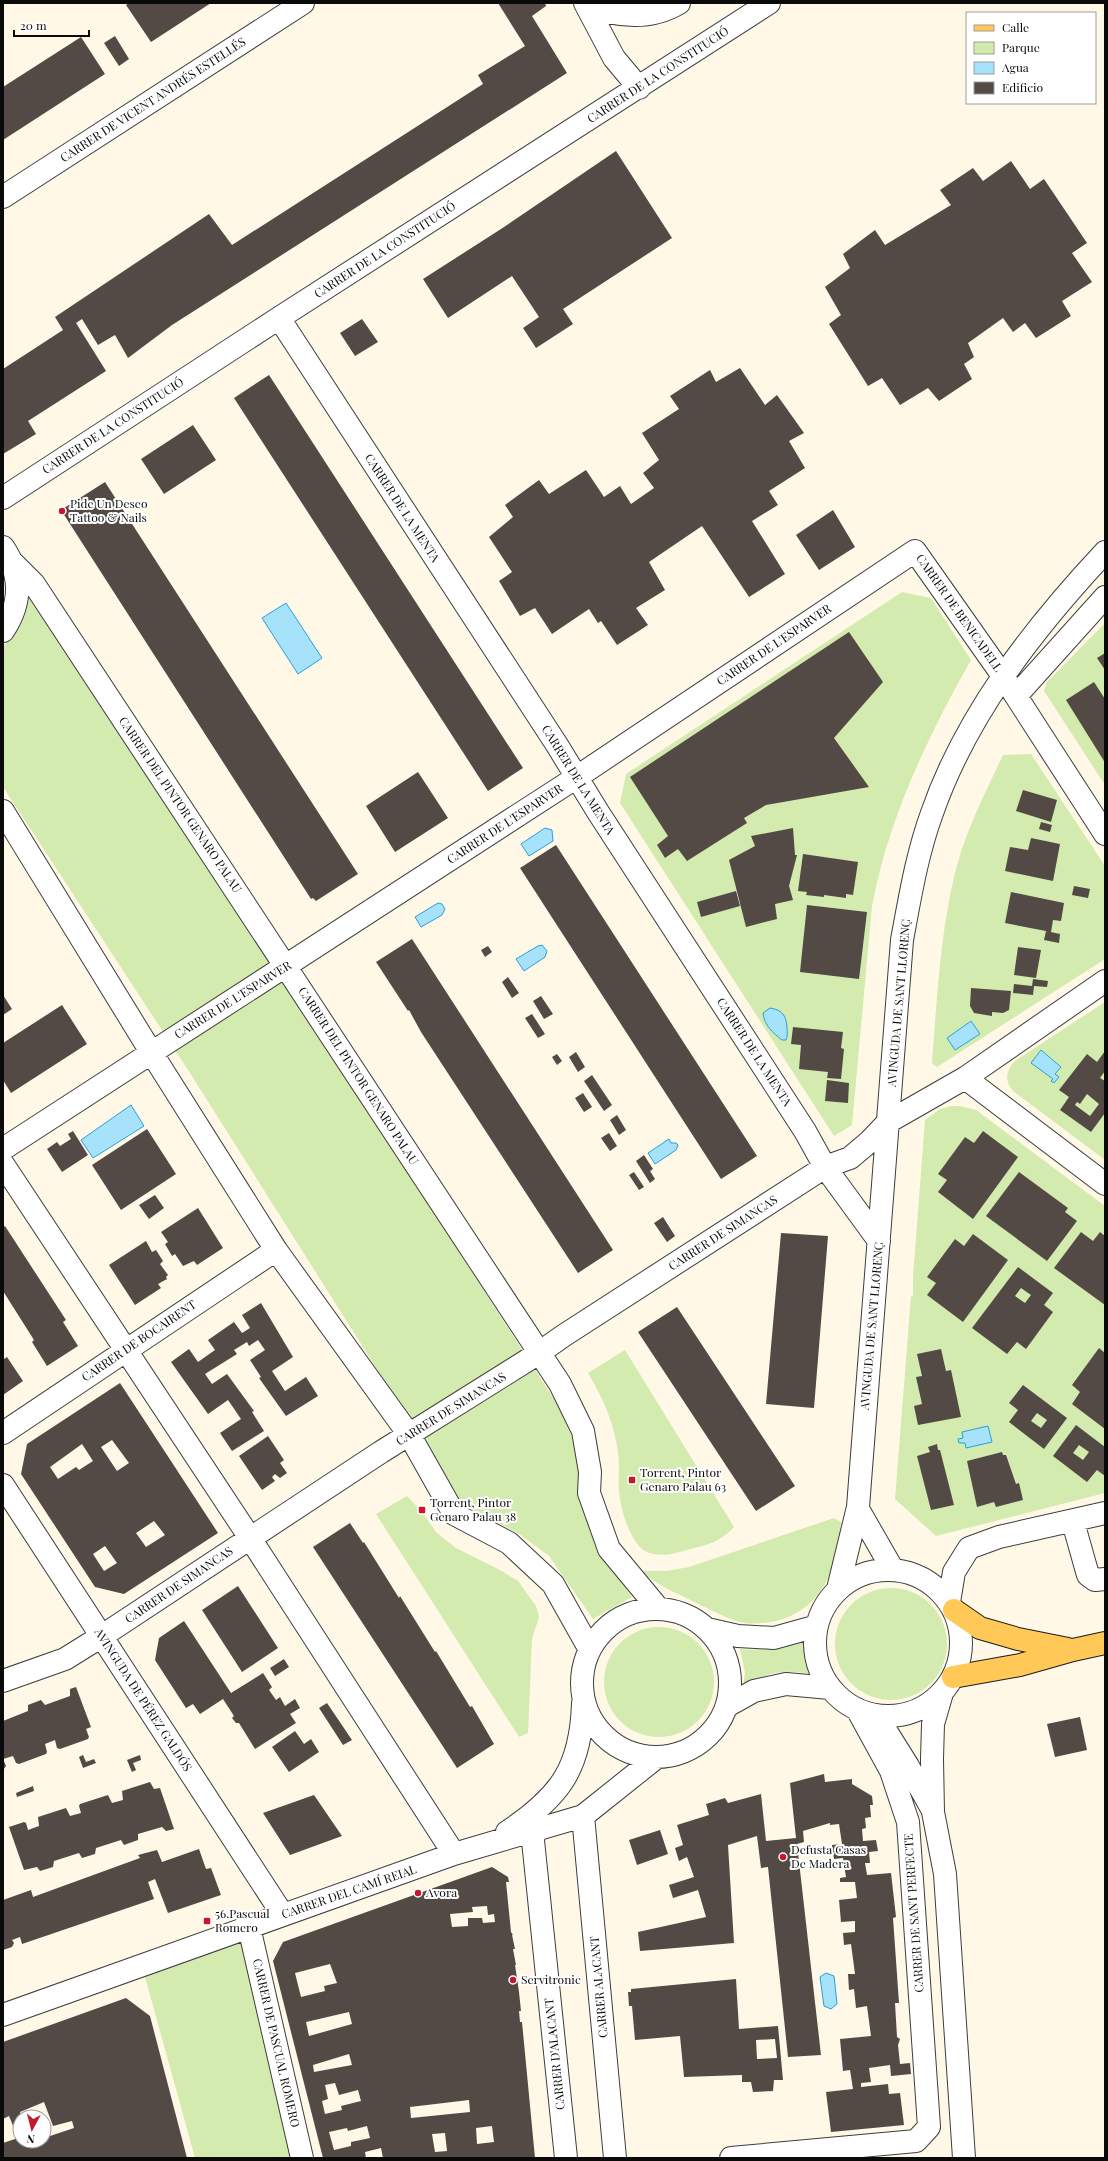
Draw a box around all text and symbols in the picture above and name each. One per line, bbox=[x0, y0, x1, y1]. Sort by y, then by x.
scale bar bbox=[14, 12, 89, 38]
legend bbox=[966, 12, 1096, 104]
text: 20 m bbox=[20, 17, 47, 33]
text: Calle bbox=[1002, 19, 1029, 35]
street label: CARRER DE LA CONSTITUCIÓ bbox=[584, 22, 731, 126]
street label: CARRER DE VICENT ANDRÉS ESTELLÉS bbox=[57, 33, 248, 165]
text: Parque bbox=[1002, 39, 1040, 55]
text: Agua bbox=[1001, 59, 1029, 75]
text: Edificio bbox=[1002, 79, 1044, 95]
street label: CARRER DE LA CONSTITUCIÓ bbox=[311, 197, 458, 301]
street label: CARRER DE LA CONSTITUCIÓ bbox=[39, 373, 186, 477]
street label: CARRER DE LA MENTA bbox=[362, 450, 444, 565]
place label: Pide Un Deseo Tattoo & Nails bbox=[70, 495, 148, 525]
marker: Pide Un Deseo Tattoo & Nails bbox=[57, 506, 67, 516]
street label: CARRER DE BENICADELL bbox=[913, 550, 1007, 675]
street label: CARRER DE L'ESPARVER bbox=[713, 600, 834, 689]
street label: CARRER DEL PINTOR GENARO PALAU bbox=[116, 713, 246, 896]
street label: CARRER DE LA MENTA bbox=[539, 722, 619, 838]
street label: CARRER DE L'ESPARVER bbox=[443, 780, 566, 867]
street label: AVINGUDA DE SANT LLORENÇ bbox=[883, 918, 913, 1089]
street label: CARRER DE L'ESPARVER bbox=[171, 956, 294, 1042]
street label: CARRER DEL PINTOR GENARO PALAU bbox=[295, 983, 423, 1168]
street label: CARRER DE LA MENTA bbox=[714, 994, 796, 1109]
street label: CARRER DE SIMANCAS bbox=[665, 1191, 780, 1273]
street label: AVINGUDA DE SANT LLORENÇ bbox=[856, 1241, 886, 1412]
street label: CARRER DE BOCAIRENT bbox=[78, 1296, 199, 1385]
street label: CARRER DE SIMANCAS bbox=[392, 1368, 509, 1449]
place label: Torrent, Pintor Genaro Palau 63 bbox=[640, 1464, 726, 1494]
marker: Torrent, Pintor Genaro Palau 63 bbox=[627, 1475, 637, 1485]
place label: Torrent, Pintor Genaro Palau 38 bbox=[430, 1494, 516, 1524]
marker: Torrent, Pintor Genaro Palau 38 bbox=[417, 1505, 427, 1515]
street label: CARRER DE SIMANCAS bbox=[121, 1542, 236, 1626]
street label: AVINGUDA DE PÉREZ GALDÓS bbox=[91, 1624, 196, 1774]
street label: CARRER DE SANT PERFECTE bbox=[899, 1833, 927, 1993]
place label: Defusta Casas De Madera bbox=[791, 1841, 866, 1871]
marker: Defusta Casas De Madera bbox=[778, 1852, 788, 1862]
street label: CARRER DEL CAMÍ REIAL bbox=[279, 1860, 418, 1922]
place label: Avora bbox=[425, 1884, 457, 1900]
marker: Avora bbox=[413, 1888, 423, 1898]
place label: 56.Pascual Romero bbox=[215, 1905, 270, 1935]
marker: 56.Pascual Romero bbox=[202, 1916, 212, 1926]
street label: CARRER ALACANT bbox=[586, 1935, 610, 2039]
street label: CARRER DE PASCUAL ROMERO bbox=[250, 1957, 304, 2129]
place label: Servitronic bbox=[521, 1971, 581, 1987]
marker: Servitronic bbox=[508, 1975, 518, 1985]
street label: CARRER D'ALACANT bbox=[540, 1997, 568, 2111]
north arrow bbox=[12, 2109, 52, 2149]
text: N bbox=[26, 2131, 36, 2147]

